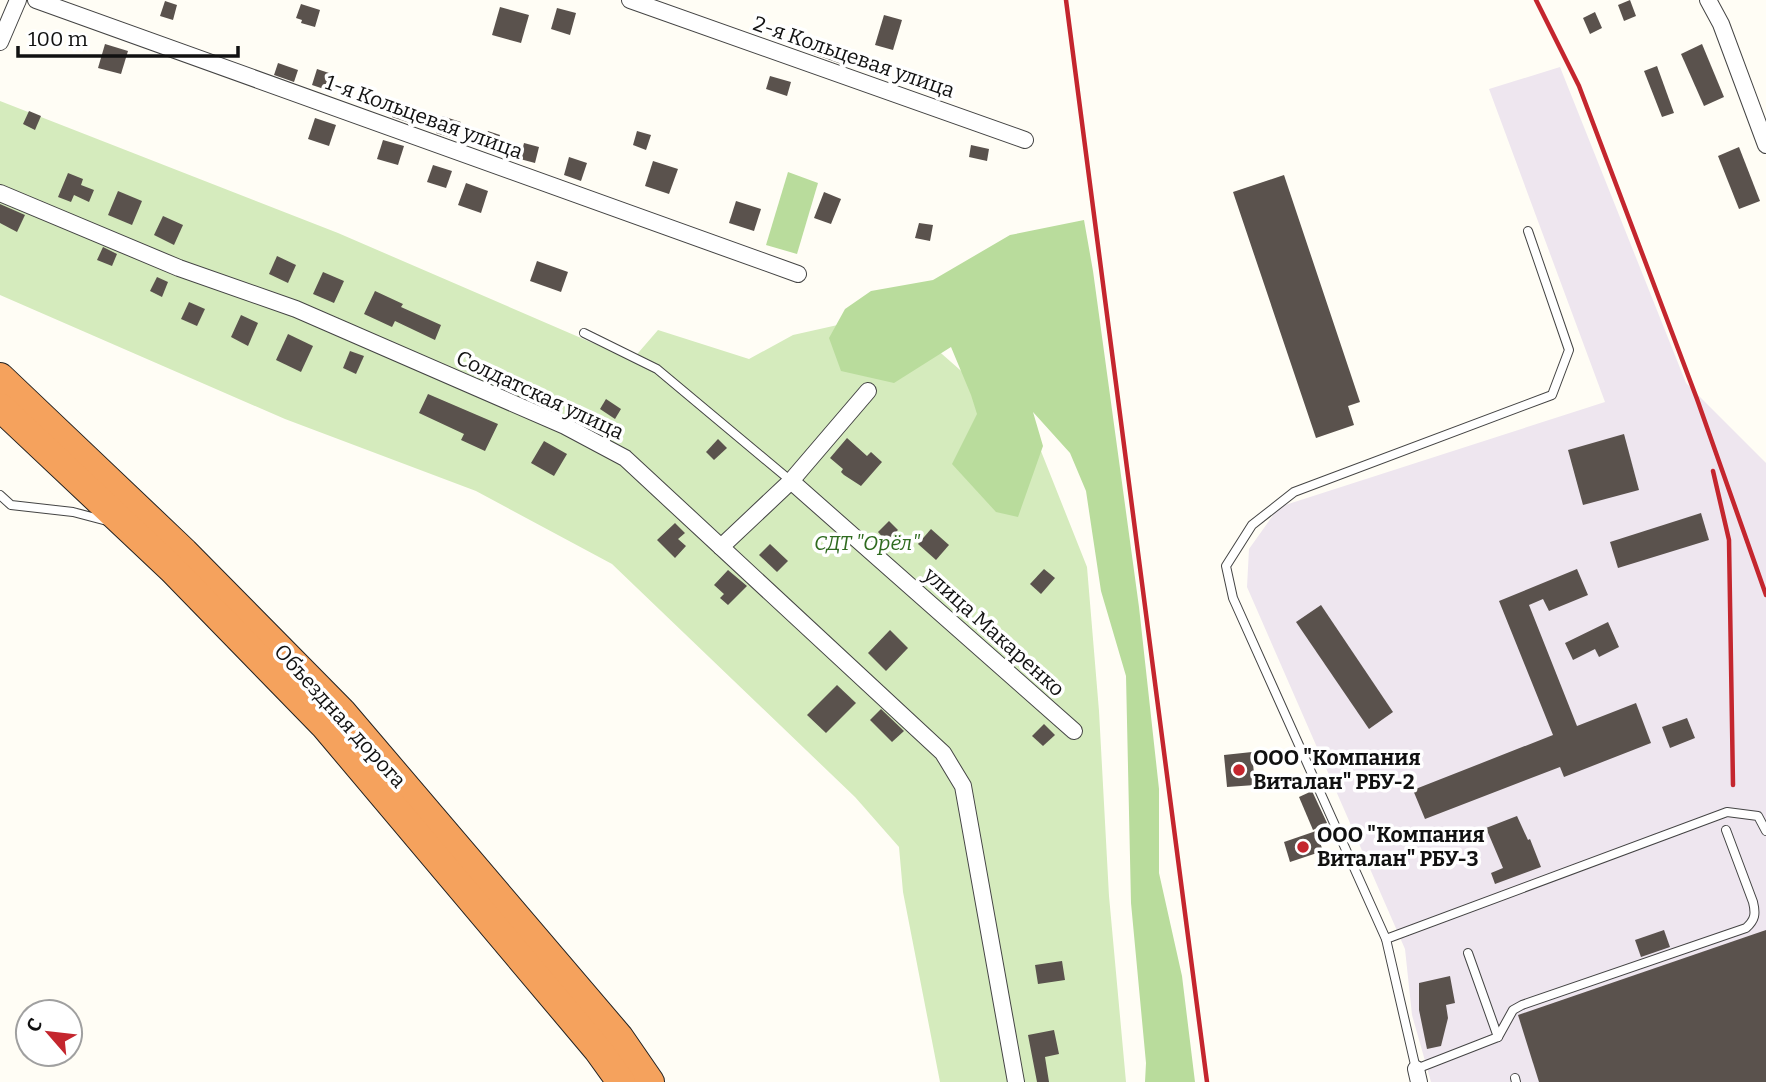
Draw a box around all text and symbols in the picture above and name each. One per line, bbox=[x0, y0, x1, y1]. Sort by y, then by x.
street label: 2-я Кольцевая улица bbox=[750, 10, 959, 104]
scale bar bbox=[18, 14, 238, 58]
text: 100 m bbox=[28, 26, 88, 52]
street label: 1-я Кольцевая улица bbox=[322, 69, 527, 165]
street label: Солдатская улица bbox=[452, 345, 629, 446]
park label: СДТ "Орёл" bbox=[814, 530, 920, 556]
street label: улица Макаренко bbox=[917, 561, 1070, 702]
street label: Объездная дорога bbox=[269, 639, 412, 794]
place label: ООО "Компания Виталан" РБУ-2 bbox=[1253, 745, 1421, 795]
marker: ООО "Компания Виталан" РБУ-2 bbox=[1231, 762, 1247, 778]
place label: ООО "Компания Виталан" РБУ-3 bbox=[1317, 822, 1485, 872]
marker: ООО "Компания Виталан" РБУ-3 bbox=[1295, 839, 1311, 855]
north arrow bbox=[14, 998, 84, 1068]
text: С bbox=[21, 1015, 47, 1036]

